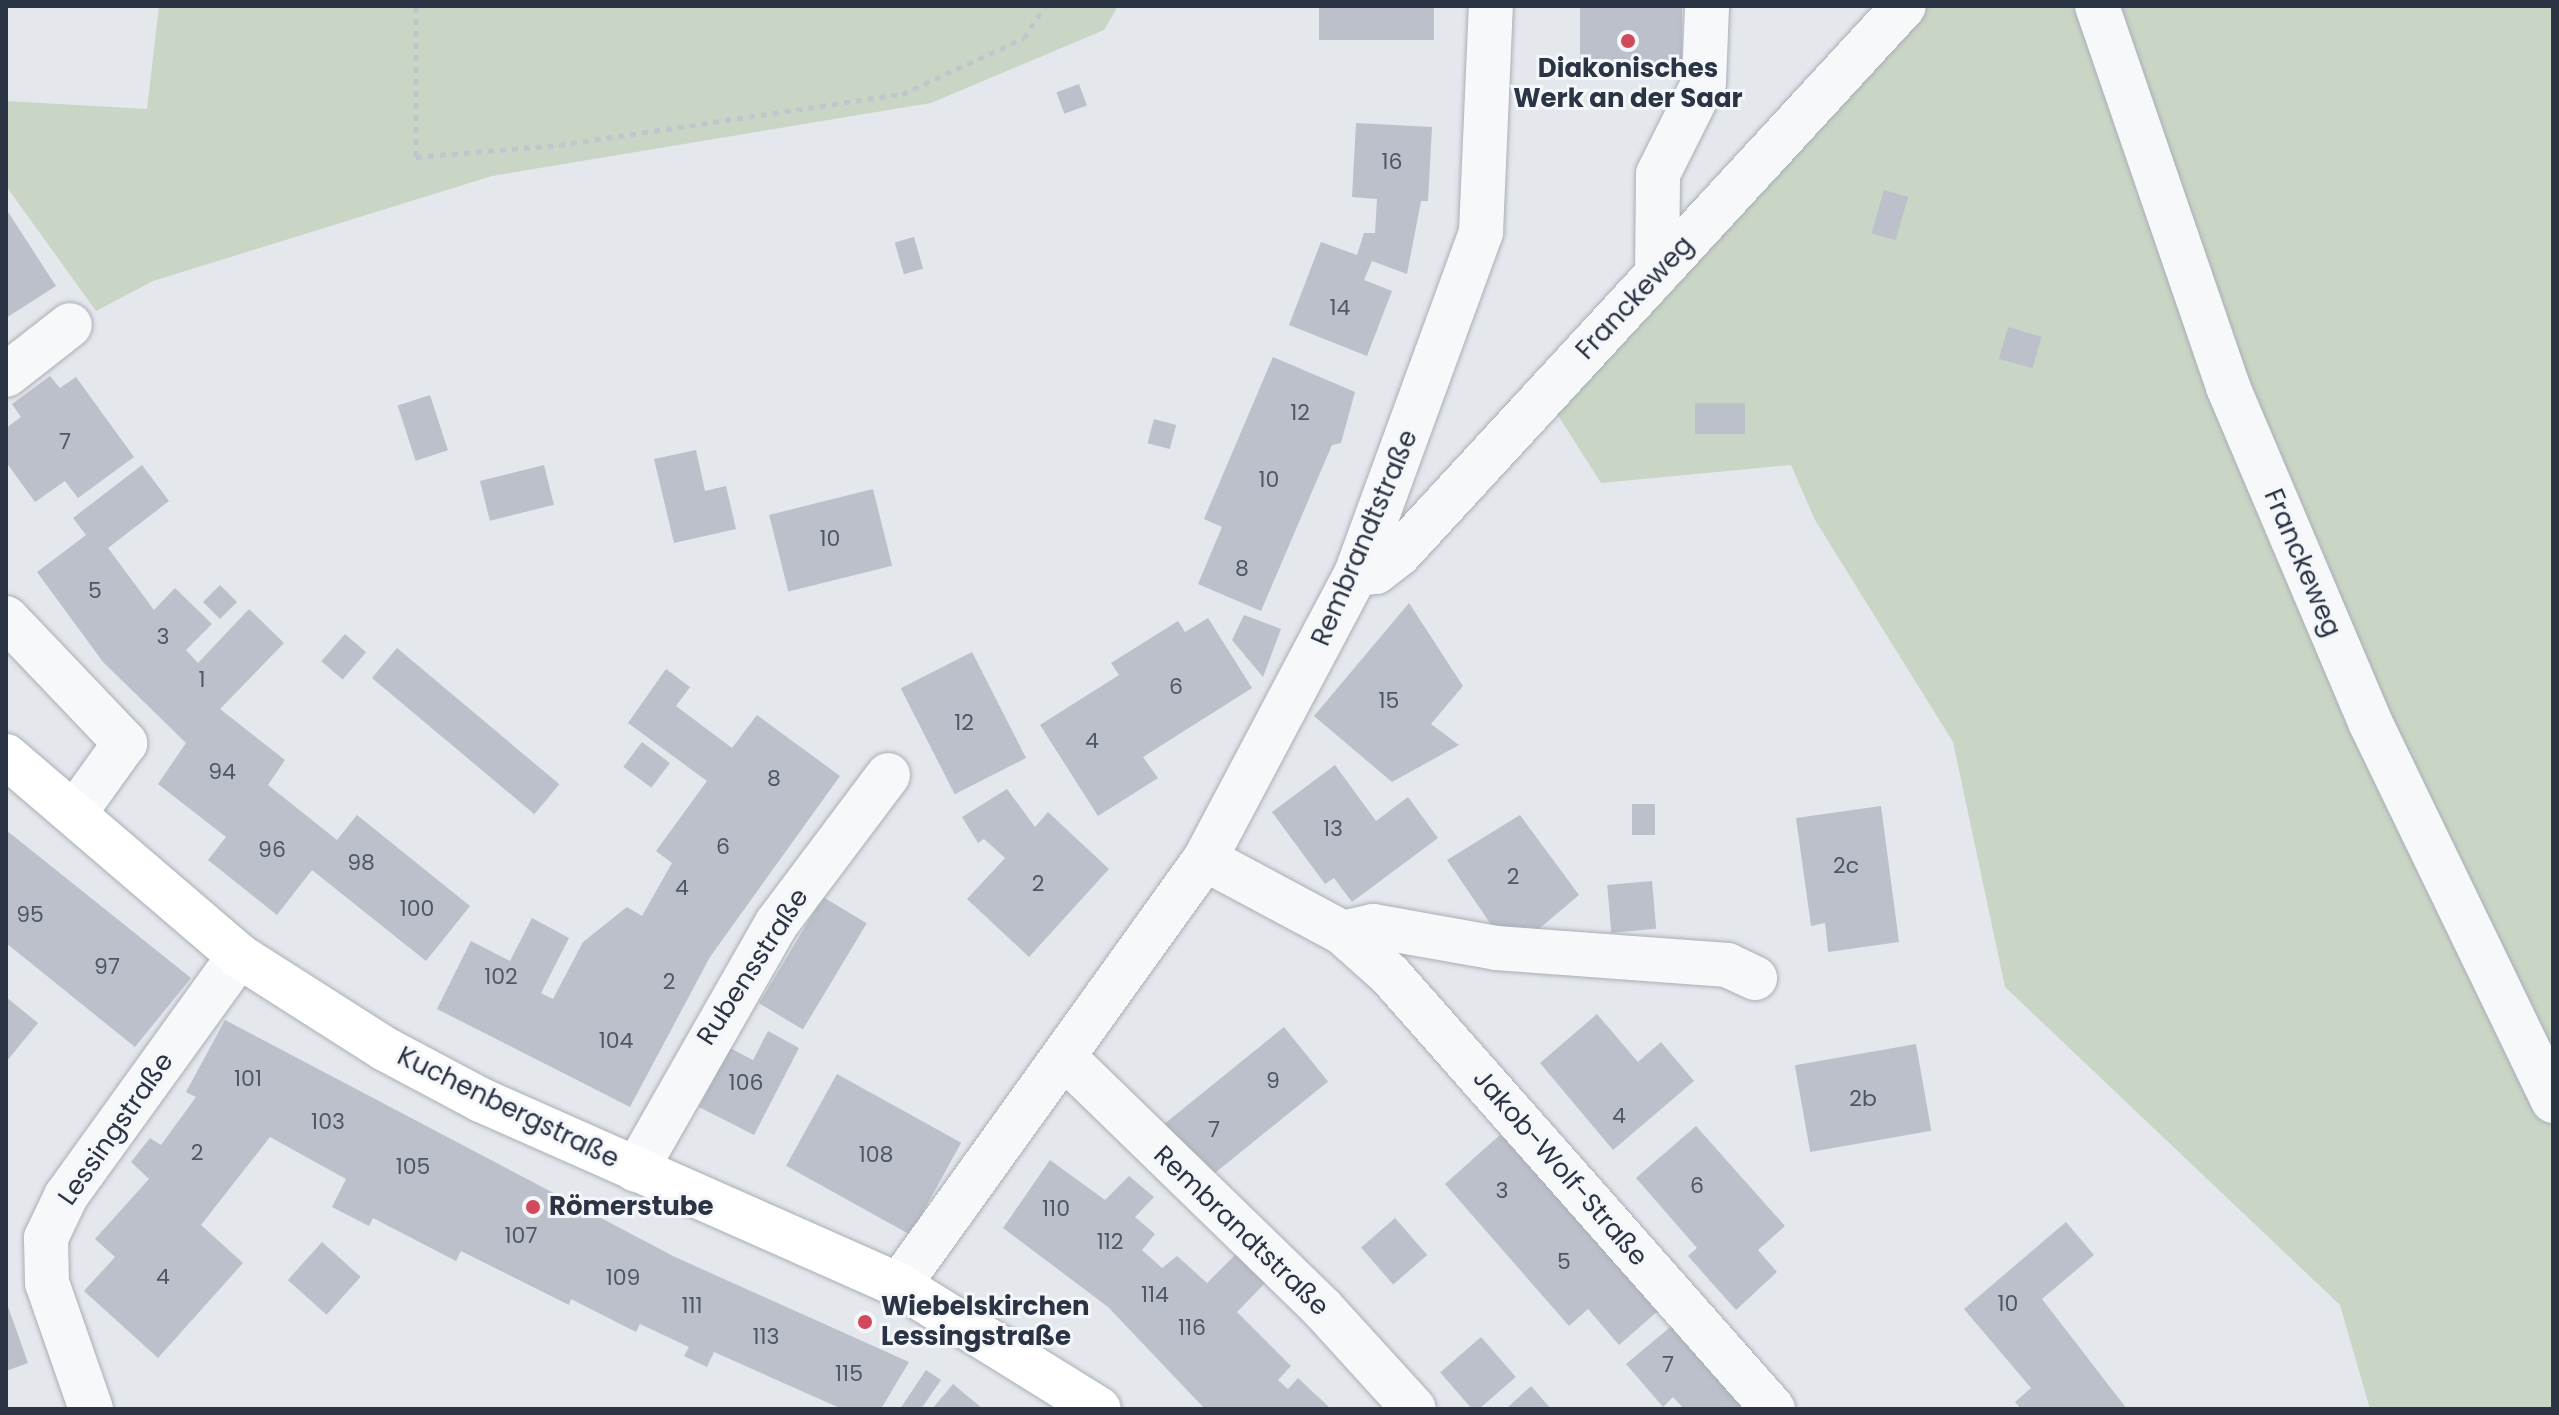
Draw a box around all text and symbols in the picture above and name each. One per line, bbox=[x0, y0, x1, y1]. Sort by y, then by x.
marker: Diakonisches Werk an der Saar bbox=[1619, 32, 1637, 50]
place label: Diakonisches Werk an der Saar bbox=[1513, 53, 1743, 114]
house number: 16 bbox=[1381, 149, 1403, 175]
street label: Franckeweg bbox=[1570, 230, 1700, 366]
house number: 14 bbox=[1330, 295, 1350, 321]
house number: 12 bbox=[1290, 400, 1310, 426]
street label: Rembrandtstraße bbox=[1305, 425, 1425, 651]
house number: 7 bbox=[59, 429, 71, 455]
house number: 10 bbox=[1259, 467, 1279, 493]
street label: Franckeweg bbox=[2257, 484, 2347, 642]
house number: 10 bbox=[820, 526, 840, 552]
house number: 8 bbox=[1235, 556, 1249, 582]
house number: 5 bbox=[88, 578, 102, 604]
house number: 3 bbox=[157, 624, 169, 650]
house number: 1 bbox=[198, 667, 206, 693]
house number: 6 bbox=[1169, 674, 1183, 700]
house number: 15 bbox=[1379, 688, 1399, 714]
house number: 12 bbox=[954, 710, 974, 736]
house number: 4 bbox=[1085, 728, 1099, 754]
house number: 94 bbox=[208, 759, 236, 785]
house number: 8 bbox=[767, 766, 781, 792]
house number: 13 bbox=[1323, 816, 1343, 842]
house number: 6 bbox=[716, 834, 730, 860]
house number: 96 bbox=[258, 837, 286, 863]
house number: 98 bbox=[347, 850, 375, 876]
house number: 2c bbox=[1833, 853, 1859, 879]
house number: 2 bbox=[1507, 864, 1519, 890]
house number: 2 bbox=[1032, 871, 1044, 897]
house number: 4 bbox=[675, 875, 689, 901]
street label: Rubensstraße bbox=[691, 883, 815, 1051]
house number: 100 bbox=[400, 896, 434, 922]
house number: 95 bbox=[16, 902, 44, 928]
house number: 97 bbox=[94, 954, 120, 980]
house number: 102 bbox=[484, 964, 518, 990]
house number: 2 bbox=[663, 969, 675, 995]
house number: 104 bbox=[599, 1028, 633, 1054]
street label: Kuchenbergstraße bbox=[392, 1041, 624, 1175]
street label: Lessingstraße bbox=[52, 1047, 180, 1211]
street label: Jakob-Wolf-Straße bbox=[1466, 1063, 1654, 1273]
house number: 101 bbox=[234, 1066, 262, 1092]
house number: 9 bbox=[1266, 1068, 1280, 1094]
house number: 106 bbox=[729, 1070, 763, 1096]
house number: 2b bbox=[1849, 1086, 1877, 1112]
house number: 4 bbox=[1612, 1103, 1626, 1129]
house number: 103 bbox=[311, 1109, 345, 1135]
house number: 7 bbox=[1208, 1117, 1220, 1143]
street label: Rembrandtstraße bbox=[1147, 1139, 1335, 1323]
house number: 2 bbox=[191, 1140, 203, 1166]
house number: 108 bbox=[859, 1142, 893, 1168]
house number: 105 bbox=[396, 1154, 430, 1180]
house number: 6 bbox=[1690, 1173, 1704, 1199]
house number: 3 bbox=[1496, 1178, 1508, 1204]
place label: Römerstube bbox=[549, 1191, 713, 1223]
house number: 110 bbox=[1042, 1196, 1070, 1222]
marker: Römerstube bbox=[524, 1198, 542, 1216]
house number: 107 bbox=[505, 1223, 537, 1249]
house number: 112 bbox=[1097, 1229, 1123, 1255]
house number: 5 bbox=[1557, 1249, 1571, 1275]
house number: 4 bbox=[156, 1264, 170, 1290]
house number: 109 bbox=[606, 1265, 640, 1291]
house number: 114 bbox=[1141, 1282, 1169, 1308]
place label: Wiebelskirchen Lessingstraße bbox=[881, 1291, 1090, 1352]
house number: 10 bbox=[1998, 1291, 2018, 1317]
house number: 111 bbox=[681, 1293, 703, 1319]
marker: Wiebelskirchen Lessingstraße bbox=[856, 1313, 874, 1331]
house number: 116 bbox=[1178, 1315, 1206, 1341]
house number: 113 bbox=[752, 1324, 780, 1350]
house number: 7 bbox=[1662, 1352, 1674, 1378]
house number: 115 bbox=[835, 1361, 863, 1387]

